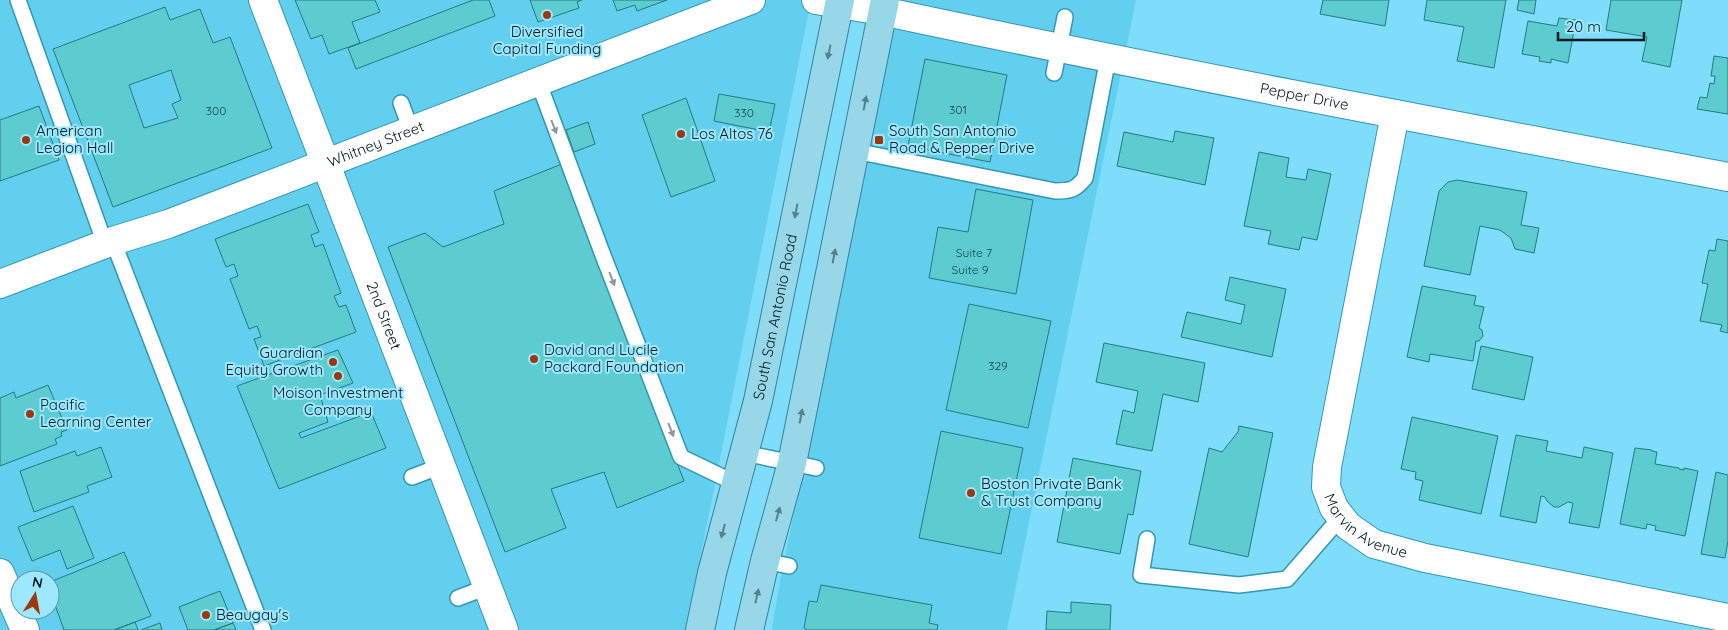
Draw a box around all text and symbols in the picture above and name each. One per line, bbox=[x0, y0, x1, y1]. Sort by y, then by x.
marker: Diversified Capital Funding bbox=[541, 9, 553, 21]
scale bar bbox=[1558, 10, 1644, 42]
text: 20 m bbox=[1566, 17, 1601, 36]
place label: Diversified Capital Funding bbox=[493, 22, 601, 58]
one-way arrow bbox=[825, 44, 833, 59]
street label: Pepper Drive bbox=[1259, 78, 1350, 114]
one-way arrow bbox=[861, 95, 869, 110]
house number: 301 bbox=[949, 102, 967, 117]
house number: 300 bbox=[206, 103, 226, 118]
house number: 330 bbox=[734, 105, 754, 120]
street label: Whitney Street bbox=[324, 117, 427, 171]
one-way arrow bbox=[550, 120, 558, 135]
place label: American Legion Hall bbox=[36, 121, 114, 157]
place label: South San Antonio Road & Pepper Drive bbox=[889, 121, 1035, 157]
place label: Los Altos 76 bbox=[691, 124, 773, 143]
marker: Los Altos 76 bbox=[675, 128, 687, 140]
marker: American Legion Hall bbox=[20, 134, 32, 146]
marker: South San Antonio Road & Pepper Drive bbox=[873, 134, 885, 146]
one-way arrow bbox=[792, 203, 800, 218]
street label: South San Antonio Road bbox=[748, 232, 801, 402]
house number: Suite 7 bbox=[956, 245, 992, 260]
one-way arrow bbox=[830, 248, 838, 264]
house number: Suite 9 bbox=[952, 262, 989, 277]
one-way arrow bbox=[608, 272, 616, 287]
street label: 2nd Street bbox=[363, 279, 406, 352]
place label: David and Lucile Packard Foundation bbox=[544, 340, 684, 376]
place label: Guardian Equity Growth bbox=[225, 343, 323, 379]
marker: David and Lucile Packard Foundation bbox=[528, 353, 540, 365]
marker: Guardian Equity Growth bbox=[327, 356, 339, 368]
house number: 329 bbox=[988, 358, 1008, 373]
marker: Moison Investment Company bbox=[332, 370, 344, 382]
place label: Moison Investment Company bbox=[273, 383, 403, 419]
place label: Pacific Learning Center bbox=[40, 395, 152, 431]
one-way arrow bbox=[798, 407, 806, 423]
marker: Pacific Learning Center bbox=[24, 408, 36, 420]
one-way arrow bbox=[667, 423, 675, 438]
place label: Boston Private Bank & Trust Company bbox=[981, 474, 1122, 510]
marker: Boston Private Bank & Trust Company bbox=[965, 487, 977, 499]
street label: Marvin Avenue bbox=[1320, 491, 1410, 562]
one-way arrow bbox=[774, 506, 782, 521]
one-way arrow bbox=[718, 523, 726, 538]
north arrow bbox=[10, 570, 60, 620]
text: N bbox=[31, 572, 44, 592]
one-way arrow bbox=[753, 588, 761, 603]
place label: Beaugay's bbox=[216, 605, 288, 624]
marker: Beaugay's bbox=[200, 609, 212, 621]

